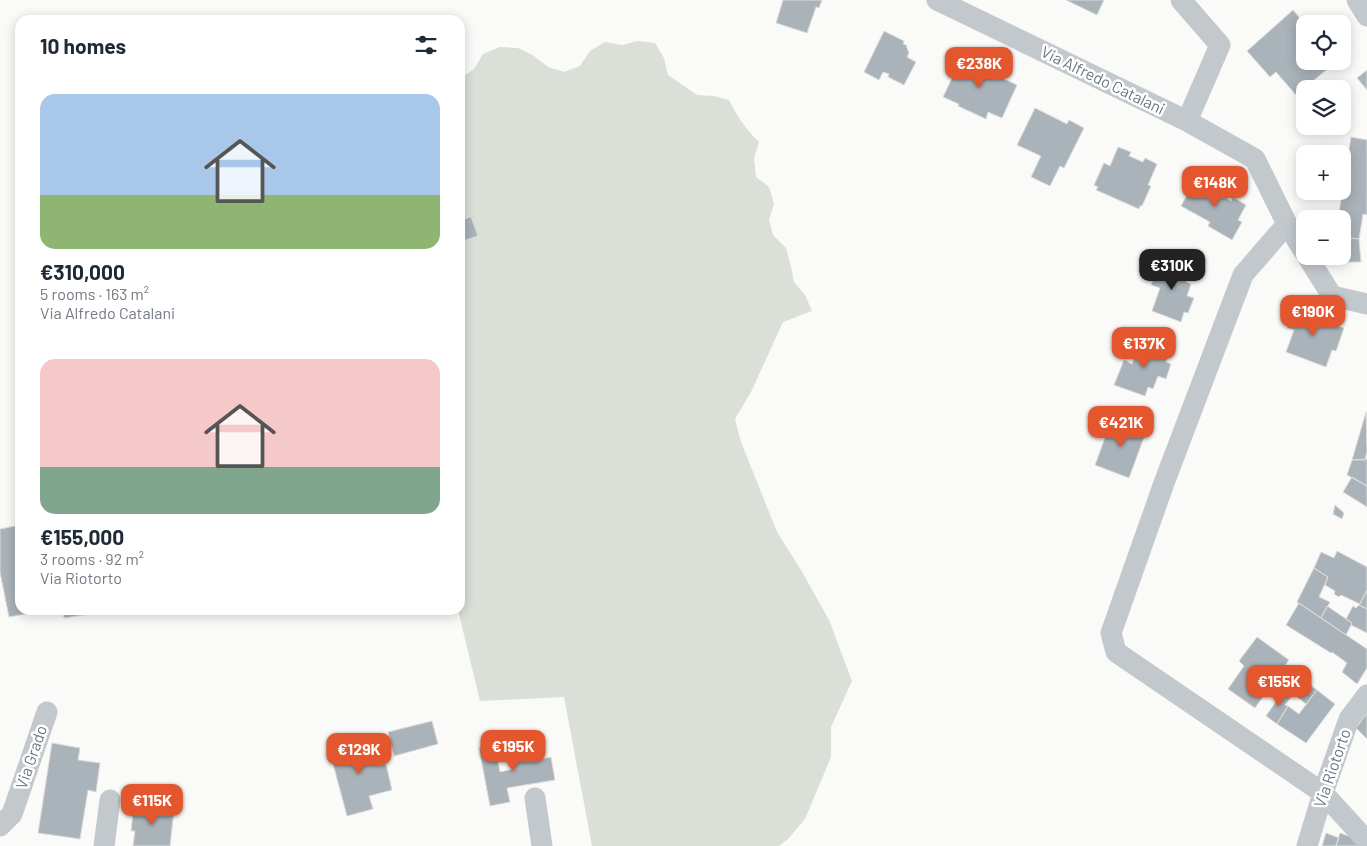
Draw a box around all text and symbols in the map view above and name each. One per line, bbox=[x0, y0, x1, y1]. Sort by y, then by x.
map controls bbox=[1296, 15, 1351, 265]
button: locate bbox=[1296, 15, 1351, 70]
icon: filters bbox=[412, 31, 440, 59]
text: 10 homes bbox=[40, 33, 126, 58]
street label: Via Alfredo Catalani bbox=[1038, 41, 1168, 118]
pin: €238K bbox=[944, 46, 1014, 89]
text: €238K bbox=[956, 53, 1002, 72]
button: layers bbox=[1296, 80, 1351, 135]
icon: home bbox=[195, 126, 285, 216]
button: + bbox=[1296, 145, 1351, 200]
pin: €148K bbox=[1180, 166, 1250, 208]
text: €148K bbox=[1193, 172, 1237, 191]
button: − bbox=[1296, 210, 1351, 265]
pin: €310K bbox=[1137, 248, 1207, 291]
text: €310K bbox=[1150, 255, 1194, 274]
text: €310,000 bbox=[40, 259, 125, 284]
text: 5 rooms · 163 m² bbox=[40, 284, 149, 303]
pin: €190K bbox=[1278, 294, 1348, 337]
text: €190K bbox=[1291, 301, 1335, 320]
text: Via Alfredo Catalani bbox=[40, 303, 175, 322]
pin: €137K bbox=[1109, 326, 1179, 369]
text: €137K bbox=[1123, 333, 1165, 352]
icon: home bbox=[195, 391, 285, 481]
pin: €421K bbox=[1086, 406, 1156, 448]
text: €421K bbox=[1099, 412, 1143, 431]
text: €155,000 bbox=[40, 524, 124, 549]
text: 3 rooms · 92 m² bbox=[40, 549, 144, 568]
text: Via Riotorto bbox=[40, 568, 122, 587]
pin: €155K bbox=[1244, 664, 1314, 707]
text: €155K bbox=[1257, 671, 1301, 690]
street label: Via Grado bbox=[11, 722, 50, 791]
street label: Via Riotorto bbox=[1309, 726, 1354, 810]
pin: €195K bbox=[478, 730, 548, 772]
pin: €129K bbox=[324, 732, 394, 775]
text: €195K bbox=[492, 736, 534, 755]
text: €129K bbox=[337, 739, 381, 758]
pin: €115K bbox=[117, 784, 187, 826]
text: €115K bbox=[132, 790, 172, 809]

